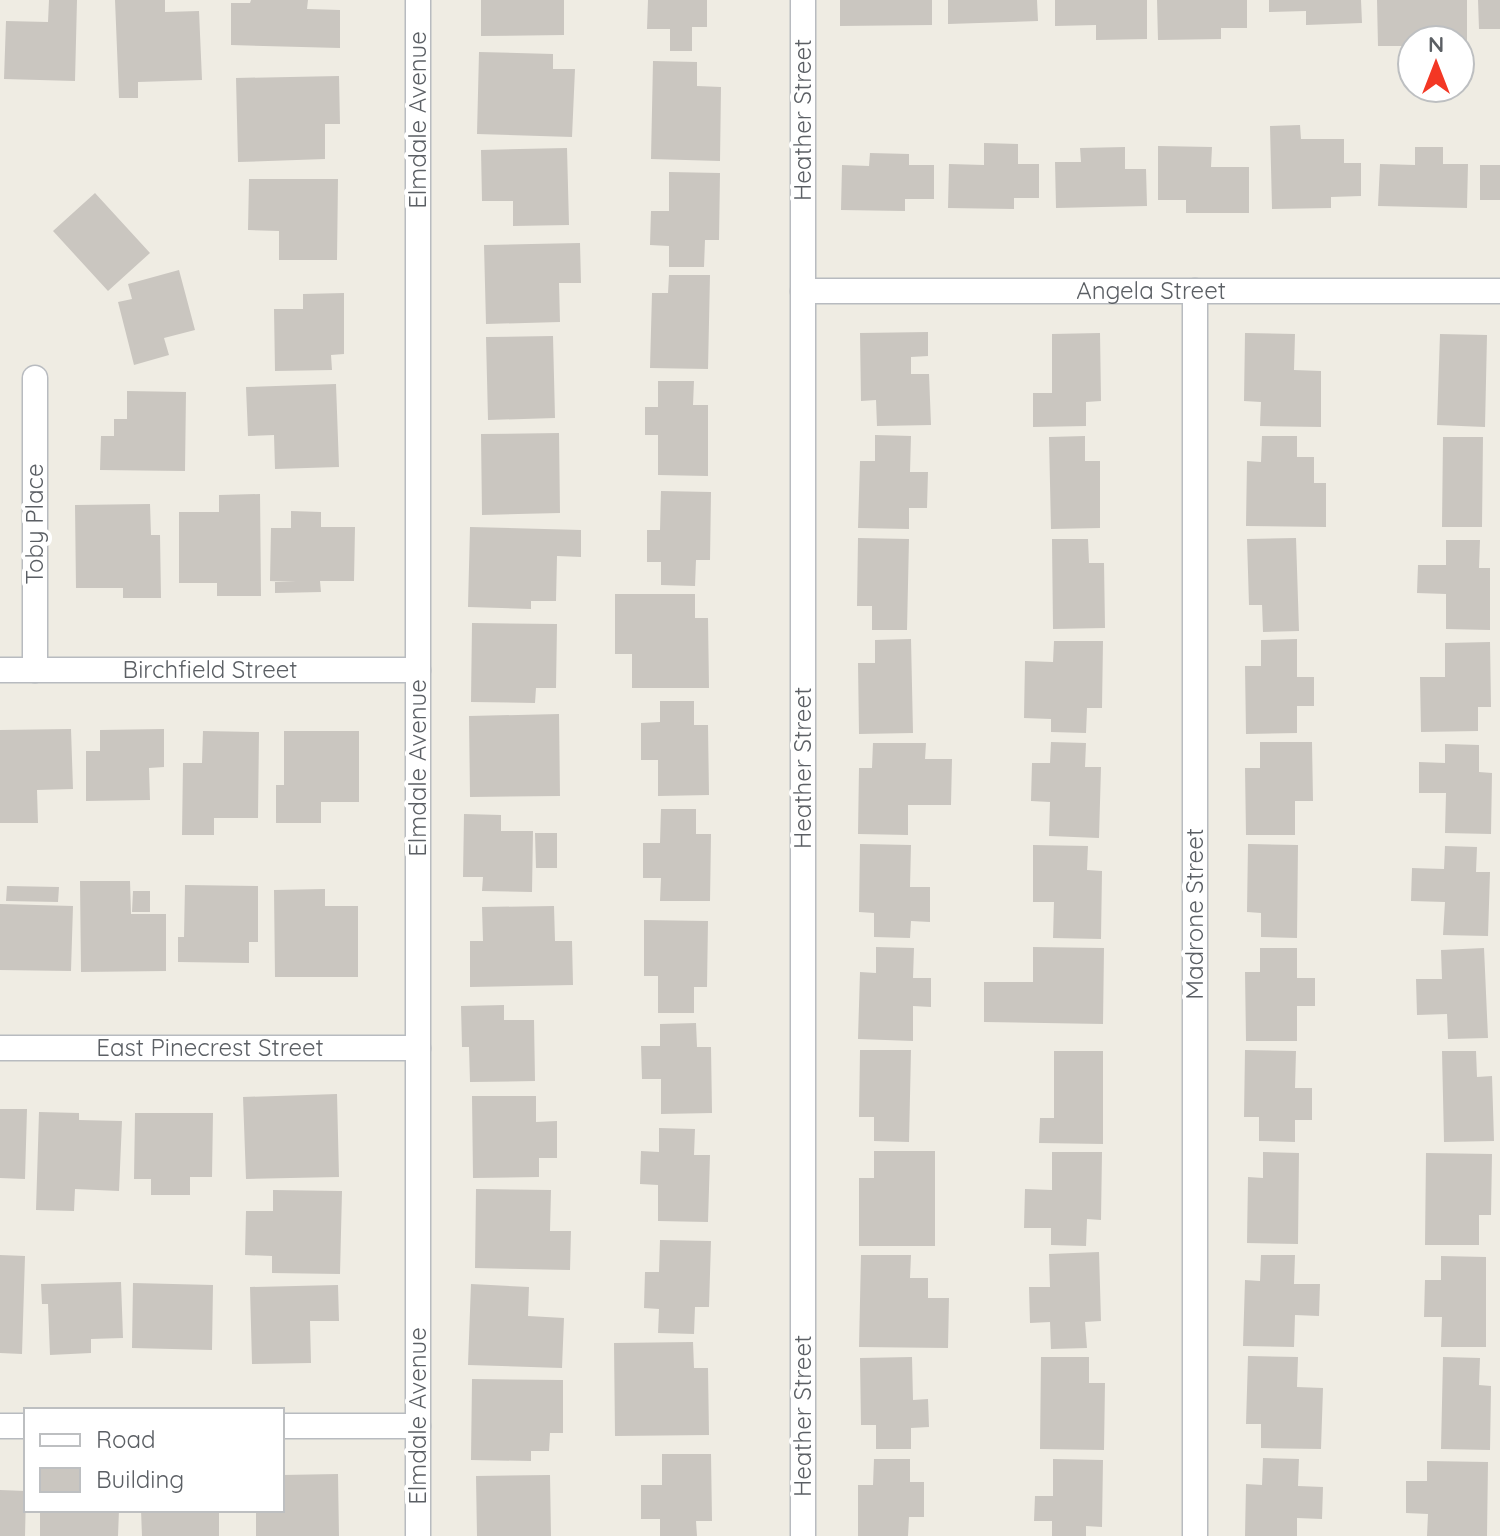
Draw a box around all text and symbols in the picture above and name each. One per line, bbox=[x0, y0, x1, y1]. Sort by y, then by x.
north arrow bbox=[1396, 24, 1476, 104]
text: N bbox=[1428, 30, 1444, 58]
street label: Elmdale Avenue bbox=[402, 31, 432, 209]
street label: Heather Street bbox=[787, 39, 817, 201]
street label: Angela Street bbox=[1076, 275, 1226, 305]
street label: Toby Place bbox=[19, 463, 49, 585]
street label: Birchfield Street bbox=[123, 654, 297, 684]
street label: Elmdale Avenue bbox=[402, 679, 432, 857]
street label: Heather Street bbox=[787, 687, 817, 849]
street label: Madrone Street bbox=[1179, 828, 1209, 1000]
street label: East Pinecrest Street bbox=[96, 1032, 324, 1062]
street label: Elmdale Avenue bbox=[402, 1327, 432, 1505]
street label: Heather Street bbox=[787, 1335, 817, 1497]
legend bbox=[24, 1408, 284, 1512]
text: Road bbox=[96, 1424, 156, 1454]
text: Building bbox=[96, 1464, 184, 1494]

